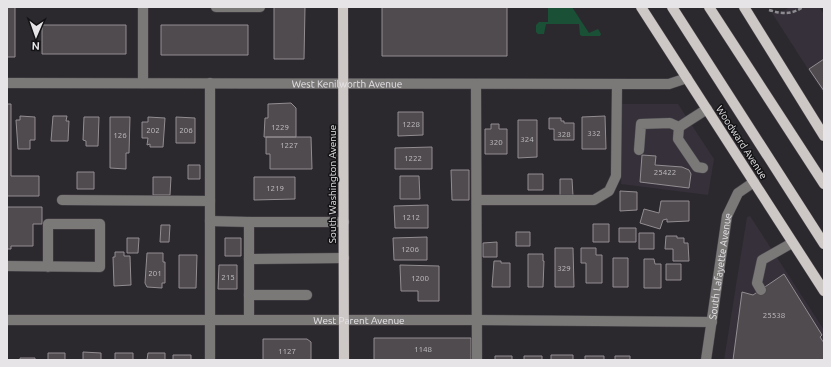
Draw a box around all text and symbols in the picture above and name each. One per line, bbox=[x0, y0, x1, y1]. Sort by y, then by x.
north arrow bbox=[16, 16, 56, 56]
text: N bbox=[31, 40, 40, 52]
street label: West Kenilworth Avenue bbox=[292, 78, 402, 90]
street label: Woodward Avenue bbox=[714, 104, 769, 181]
house number: 1228 bbox=[402, 120, 421, 129]
house number: 1229 bbox=[271, 123, 289, 132]
street label: South Washington Avenue bbox=[327, 125, 338, 243]
house number: 202 bbox=[146, 126, 160, 135]
house number: 206 bbox=[179, 126, 193, 135]
house number: 332 bbox=[587, 129, 601, 138]
house number: 328 bbox=[557, 130, 571, 139]
house number: 126 bbox=[113, 131, 127, 140]
house number: 324 bbox=[520, 135, 534, 144]
house number: 320 bbox=[489, 138, 503, 147]
house number: 1227 bbox=[280, 141, 298, 150]
house number: 1222 bbox=[404, 154, 422, 163]
house number: 25422 bbox=[654, 168, 676, 177]
house number: 1219 bbox=[266, 184, 284, 193]
street label: South Lafayette Avenue bbox=[707, 211, 734, 320]
house number: 1212 bbox=[402, 213, 420, 222]
house number: 1206 bbox=[401, 245, 420, 254]
house number: 329 bbox=[557, 264, 571, 273]
house number: 201 bbox=[148, 269, 162, 278]
house number: 215 bbox=[221, 273, 235, 282]
house number: 1200 bbox=[411, 274, 430, 283]
house number: 25538 bbox=[763, 311, 786, 320]
street label: West Parent Avenue bbox=[313, 315, 405, 326]
house number: 1148 bbox=[414, 345, 433, 354]
house number: 1127 bbox=[278, 347, 296, 356]

